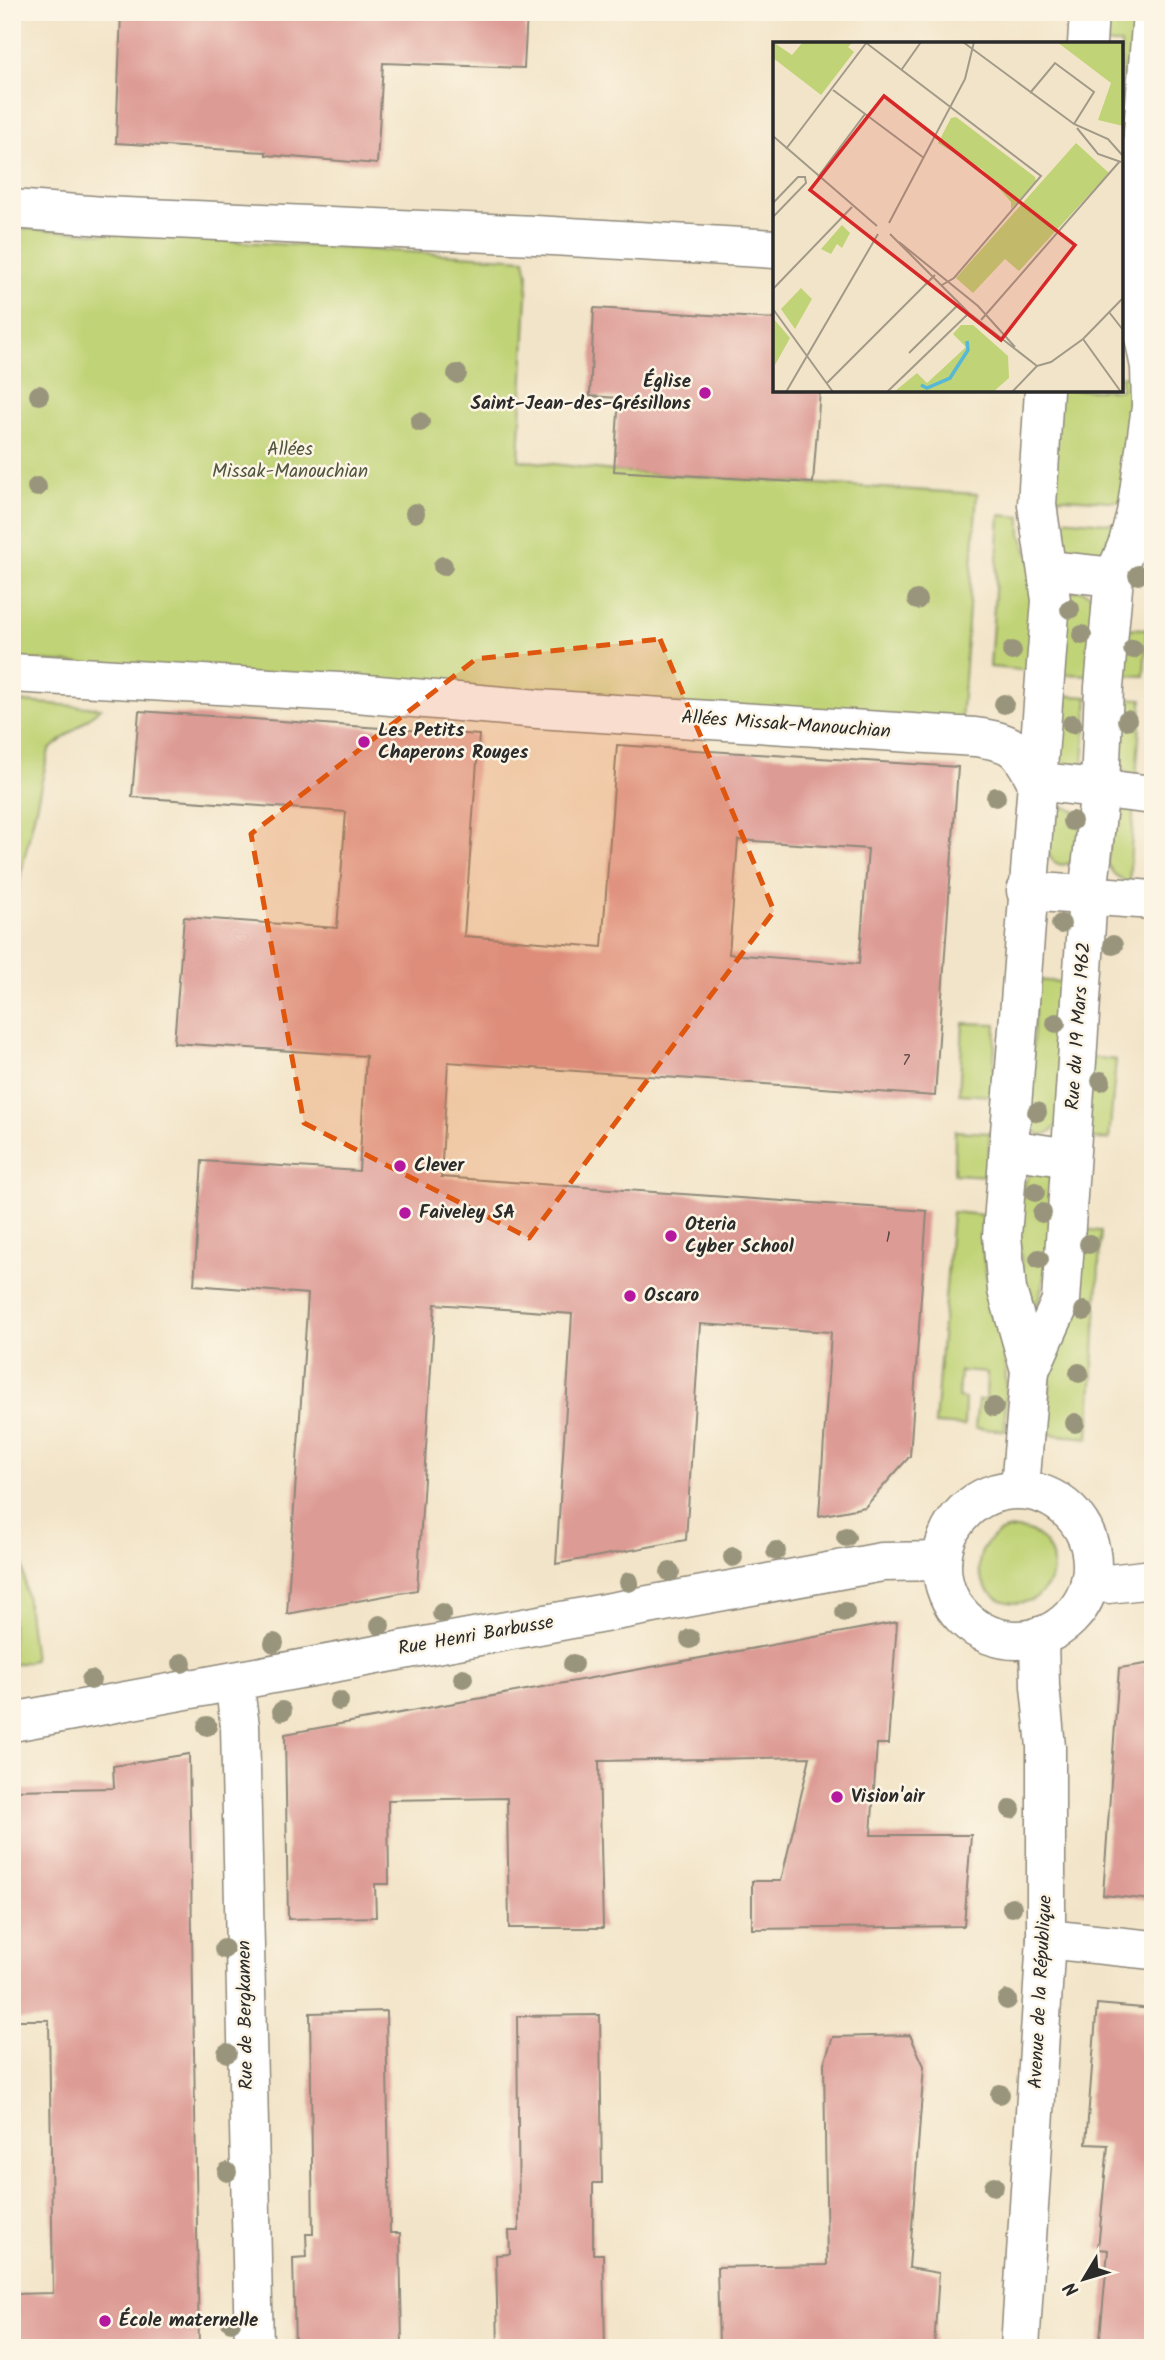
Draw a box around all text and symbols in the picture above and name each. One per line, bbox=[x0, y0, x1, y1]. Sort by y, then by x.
inset map bbox=[773, 42, 1123, 392]
place label: Église Saint-Jean-des-Grésillons bbox=[471, 367, 691, 419]
marker: Église Saint-Jean-des-Grésillons bbox=[697, 385, 713, 401]
park label: Allées Missak-Manouchian bbox=[212, 435, 368, 487]
street label: Allées Missak-Manouchian bbox=[680, 703, 892, 747]
place label: Les Petits Chaperons Rouges bbox=[378, 716, 529, 768]
marker: Les Petits Chaperons Rouges bbox=[356, 734, 372, 750]
street label: Rue du 19 Mars 1962 bbox=[1058, 941, 1100, 1111]
house number: 7 bbox=[902, 1048, 910, 1073]
place label: Clever bbox=[414, 1151, 465, 1181]
marker: Clever bbox=[392, 1158, 408, 1174]
place label: Faiveley SA bbox=[419, 1198, 515, 1228]
marker: Faiveley SA bbox=[397, 1205, 413, 1221]
place label: Oteria Cyber School bbox=[685, 1210, 795, 1262]
house number: 1 bbox=[885, 1225, 891, 1250]
marker: Oteria Cyber School bbox=[663, 1228, 679, 1244]
place label: Oscaro bbox=[644, 1281, 699, 1311]
marker: Oscaro bbox=[622, 1288, 638, 1304]
street label: Rue Henri Barbusse bbox=[396, 1607, 557, 1664]
place label: Vision'air bbox=[851, 1782, 926, 1812]
marker: Vision'air bbox=[829, 1789, 845, 1805]
street label: Avenue de la République bbox=[1021, 1894, 1061, 2090]
street label: Rue de Bergkamen bbox=[230, 1940, 262, 2090]
north arrow bbox=[1050, 2244, 1120, 2314]
text: N bbox=[1057, 2274, 1088, 2302]
place label: École maternelle bbox=[119, 2306, 258, 2336]
marker: École maternelle bbox=[97, 2313, 113, 2329]

